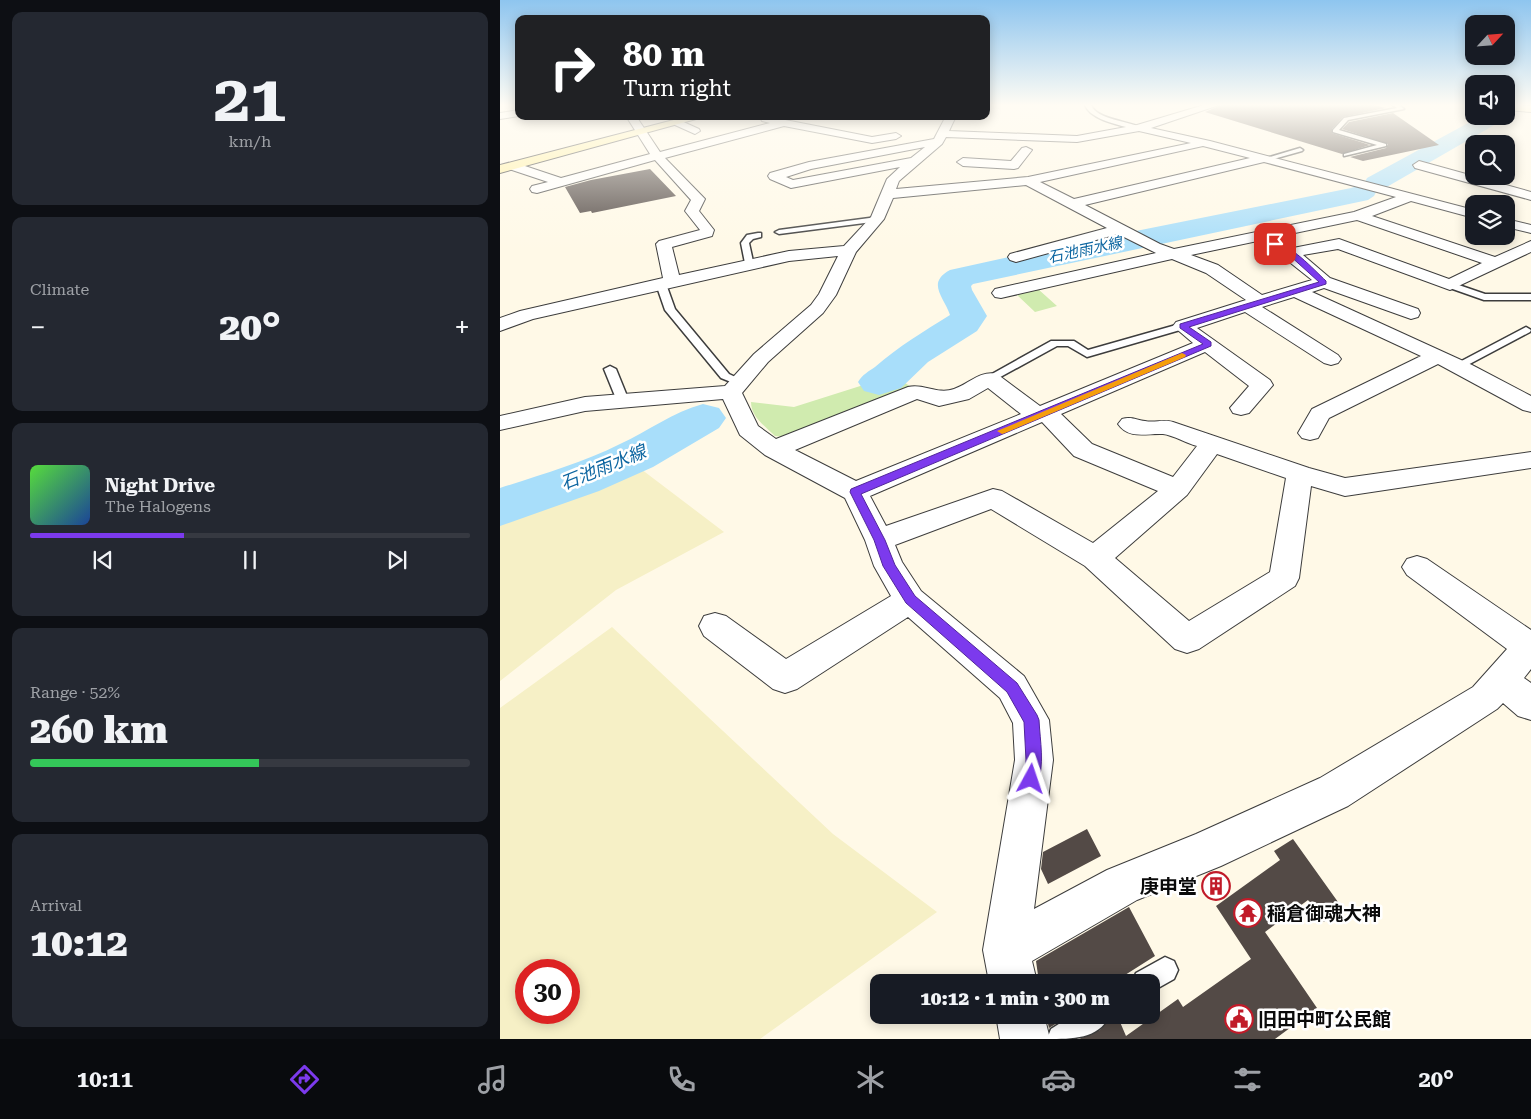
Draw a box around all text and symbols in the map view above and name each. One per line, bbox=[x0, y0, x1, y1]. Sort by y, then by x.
north arrow bbox=[1465, 15, 1515, 65]
map controls bbox=[1465, 15, 1515, 245]
text: 80 m bbox=[623, 34, 705, 75]
icon: right bbox=[540, 35, 605, 100]
text: 21 bbox=[214, 61, 286, 137]
button: sound bbox=[1465, 75, 1515, 125]
text: Turn right bbox=[623, 76, 731, 101]
text: km/h bbox=[229, 132, 271, 151]
button: search bbox=[1465, 135, 1515, 185]
button: layers bbox=[1465, 195, 1515, 245]
pin bbox=[1254, 223, 1296, 265]
icon: arrive bbox=[1261, 230, 1289, 258]
water label: 石池雨水線 bbox=[1046, 233, 1126, 267]
text: Climate bbox=[30, 280, 89, 299]
text: 20° bbox=[219, 305, 281, 349]
text: − bbox=[30, 311, 46, 344]
text: + bbox=[454, 311, 470, 344]
water label: 石池雨水線 bbox=[557, 440, 651, 494]
text: Night Drive bbox=[105, 474, 215, 497]
text: The Halogens bbox=[105, 497, 211, 516]
icon: previous bbox=[89, 546, 117, 574]
icon: pause bbox=[236, 546, 264, 574]
icon: next bbox=[383, 546, 411, 574]
text: Range · 52% bbox=[30, 683, 120, 702]
text: 260 km bbox=[30, 708, 168, 752]
position arrow bbox=[1004, 752, 1056, 804]
building icon: 庚申堂 bbox=[1201, 871, 1231, 901]
place label: 庚申堂 bbox=[1140, 875, 1197, 898]
text: Arrival bbox=[30, 896, 82, 915]
temple icon: 稲倉御魂大神 bbox=[1233, 898, 1263, 928]
place label: 稲倉御魂大神 bbox=[1267, 902, 1381, 925]
text: 10:12 bbox=[30, 921, 128, 965]
speed limit sign: 30 bbox=[515, 959, 580, 1024]
text: 10:12 · 1 min · 300 m bbox=[920, 987, 1110, 1010]
public building icon: 旧田中町公民館 bbox=[1224, 1004, 1254, 1034]
place label: 旧田中町公民館 bbox=[1258, 1008, 1391, 1031]
icon: directions bbox=[287, 1062, 322, 1097]
icon: music bbox=[475, 1062, 510, 1097]
icon: phone bbox=[664, 1062, 699, 1097]
icon: climate bbox=[853, 1062, 888, 1097]
icon: car bbox=[1041, 1062, 1076, 1097]
icon: filters bbox=[1230, 1062, 1265, 1097]
text: 10:11 bbox=[77, 1067, 133, 1092]
text: 20° bbox=[1418, 1067, 1454, 1092]

